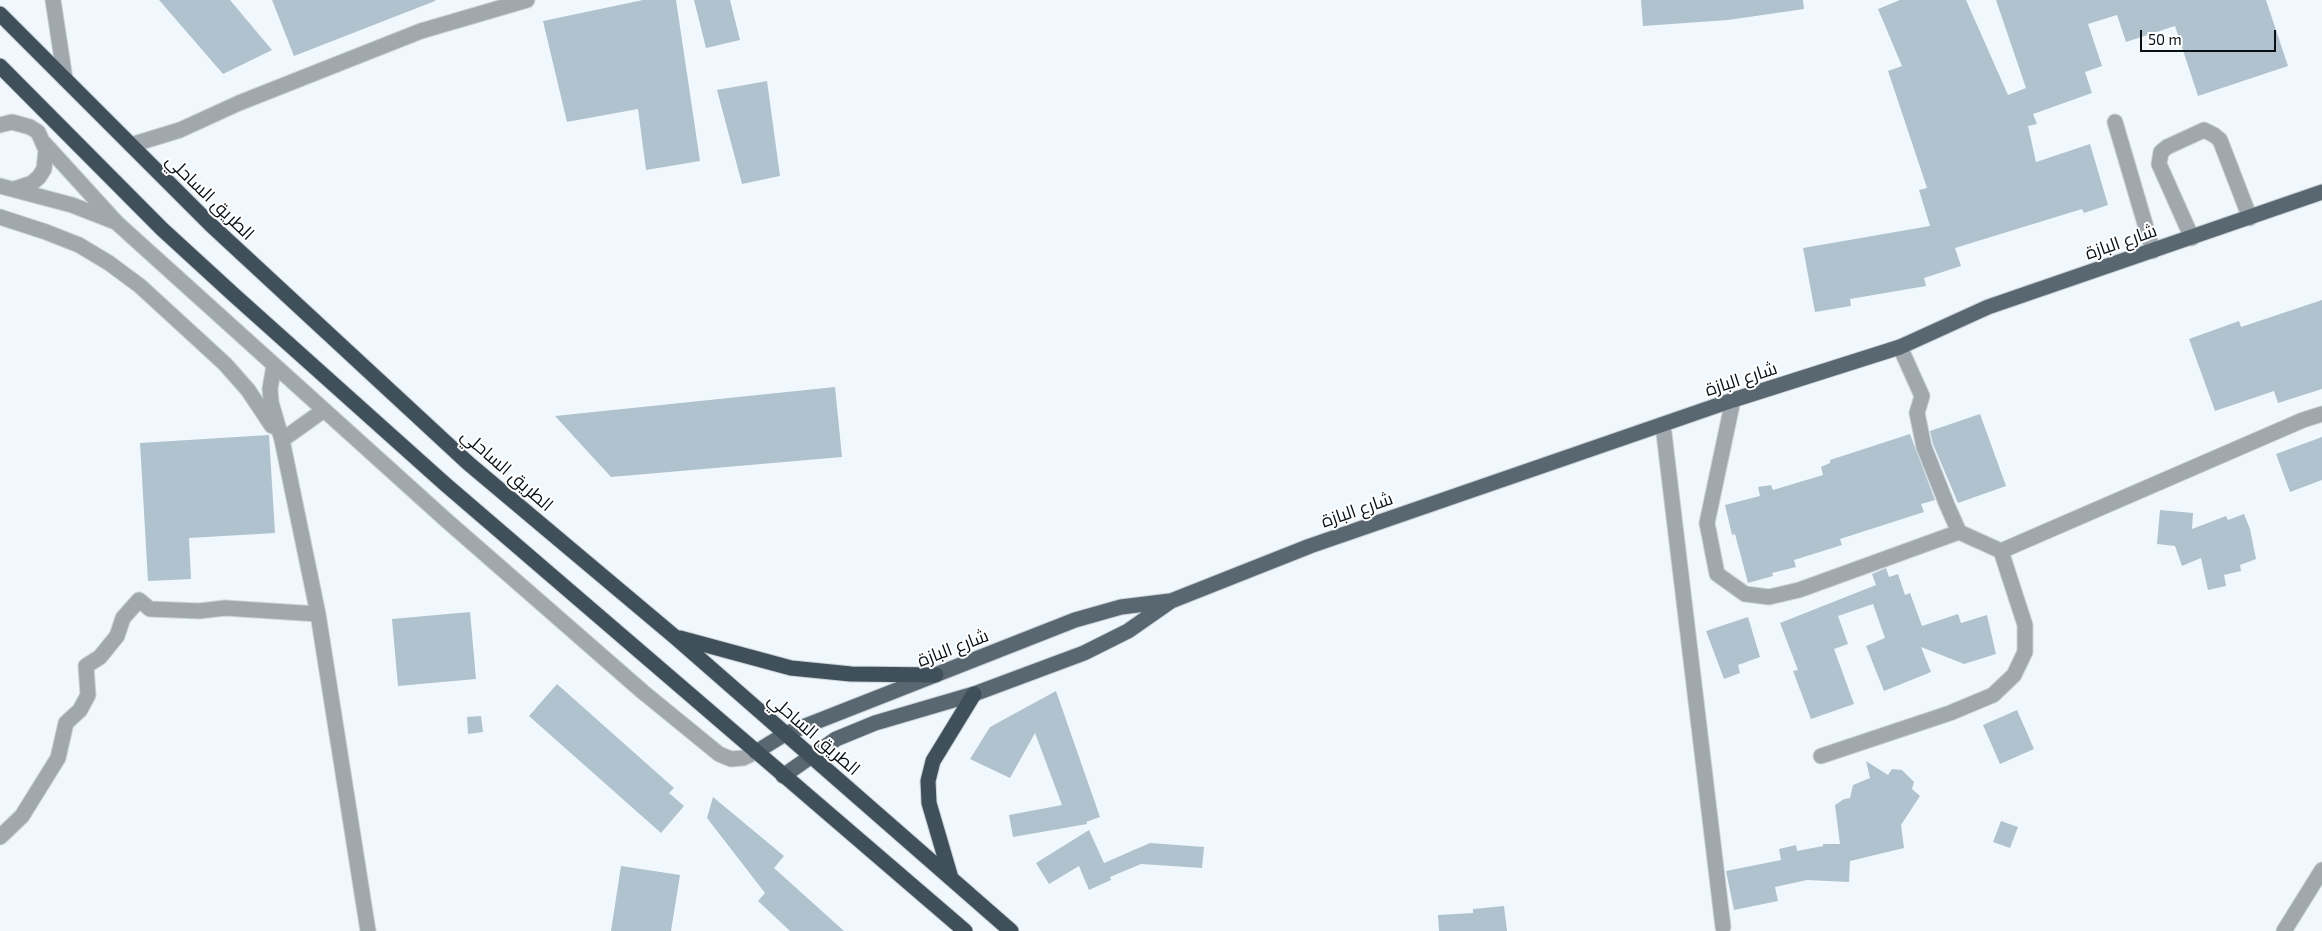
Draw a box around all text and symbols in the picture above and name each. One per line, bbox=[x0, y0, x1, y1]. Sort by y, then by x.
scale bar bbox=[2142, 20, 2278, 52]
text: 50 m bbox=[2148, 30, 2182, 48]
street label: الطريق الساحلي bbox=[161, 149, 259, 245]
street label: شارع البازة bbox=[2082, 220, 2160, 264]
street label: شارع البازة bbox=[1702, 357, 1780, 401]
street label: الطريق الساحلي bbox=[457, 424, 557, 516]
street label: شارع البازة bbox=[1318, 488, 1396, 532]
street label: شارع البازة bbox=[914, 625, 992, 671]
street label: الطريق الساحلي bbox=[764, 688, 864, 780]

